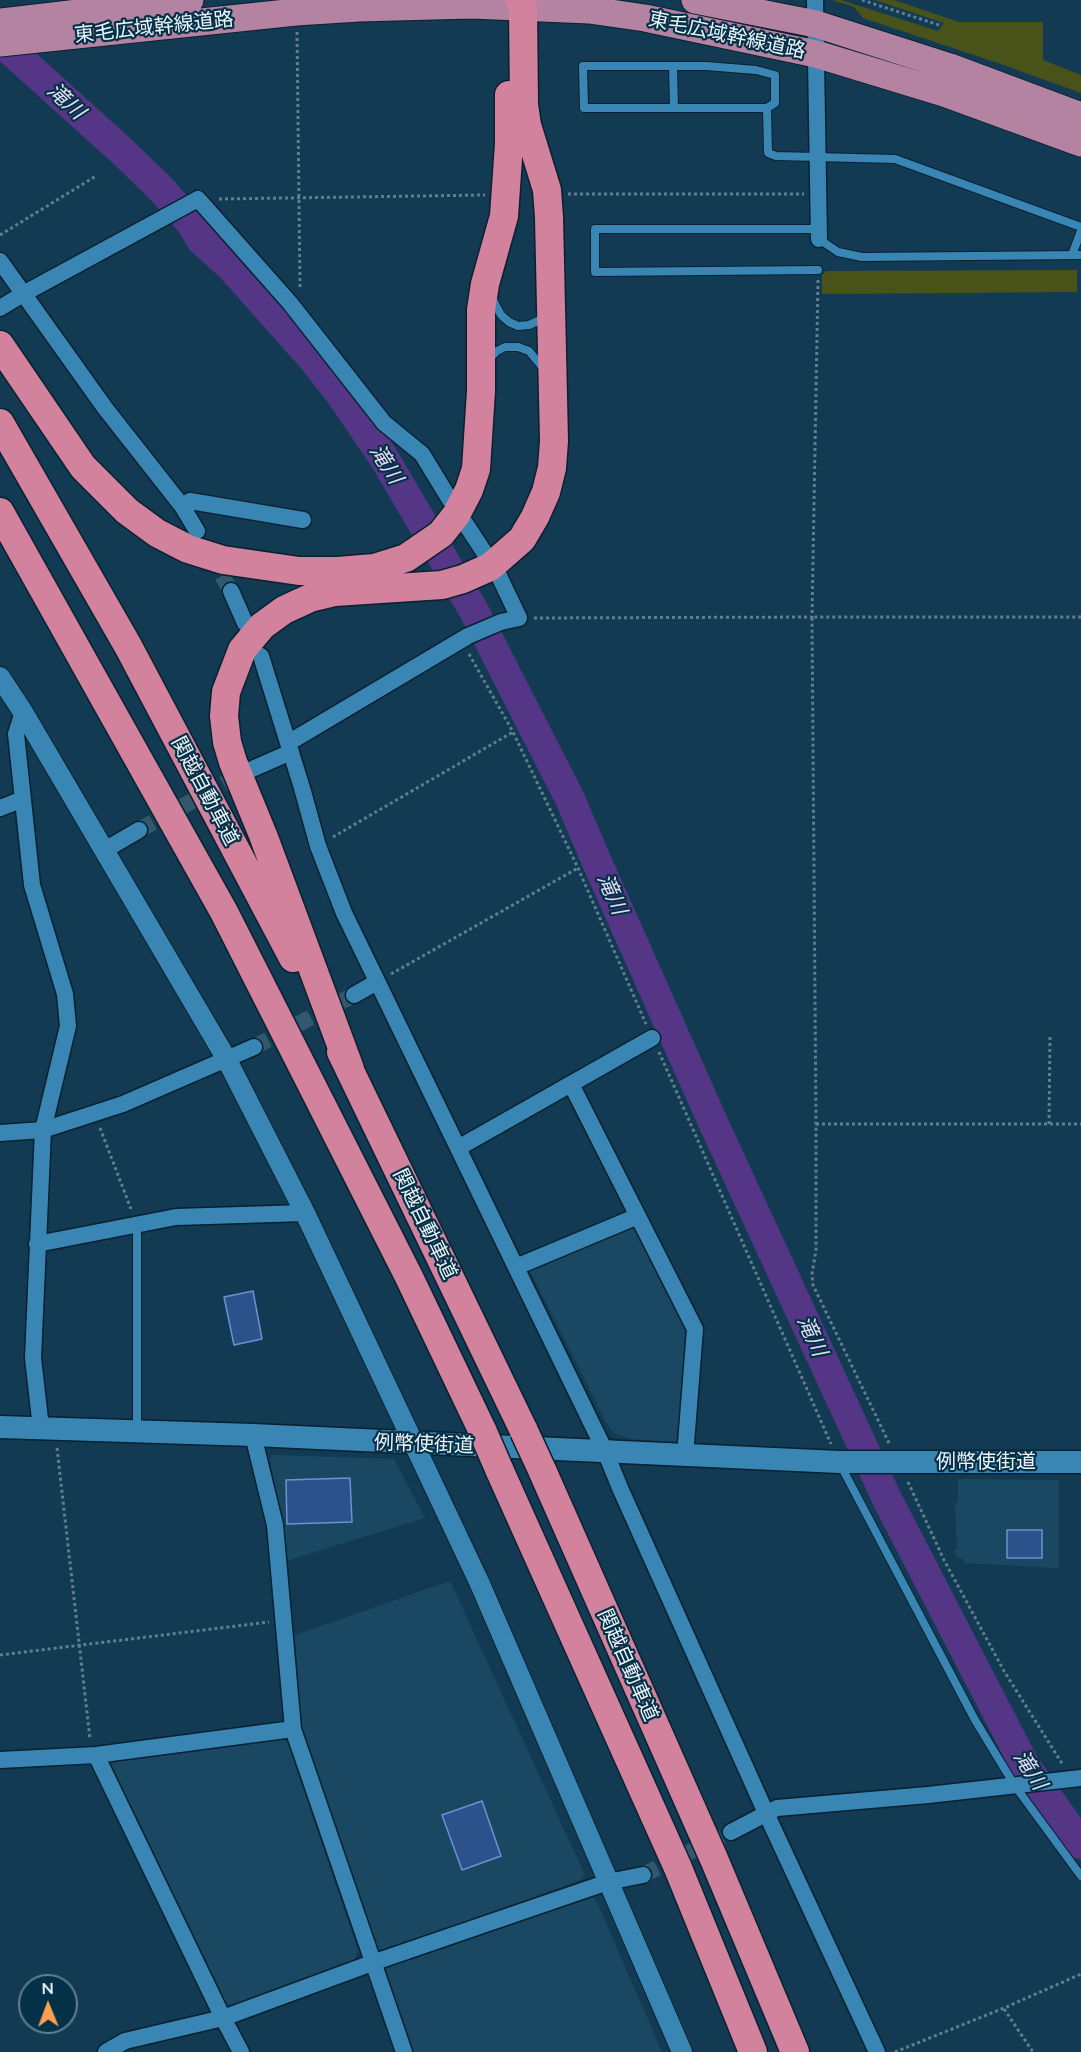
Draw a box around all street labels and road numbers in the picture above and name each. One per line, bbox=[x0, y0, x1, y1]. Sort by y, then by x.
street label: 東毛広域幹線道路 bbox=[73, 7, 235, 47]
street label: 東毛広域幹線道路 bbox=[646, 7, 808, 63]
street label: 関越自動車道 bbox=[166, 732, 244, 850]
street label: 関越自動車道 bbox=[388, 1165, 462, 1283]
street label: 例幣使街道 bbox=[374, 1430, 474, 1458]
street label: 例幣使街道 bbox=[936, 1450, 1036, 1474]
street label: 関越自動車道 bbox=[593, 1605, 663, 1725]

